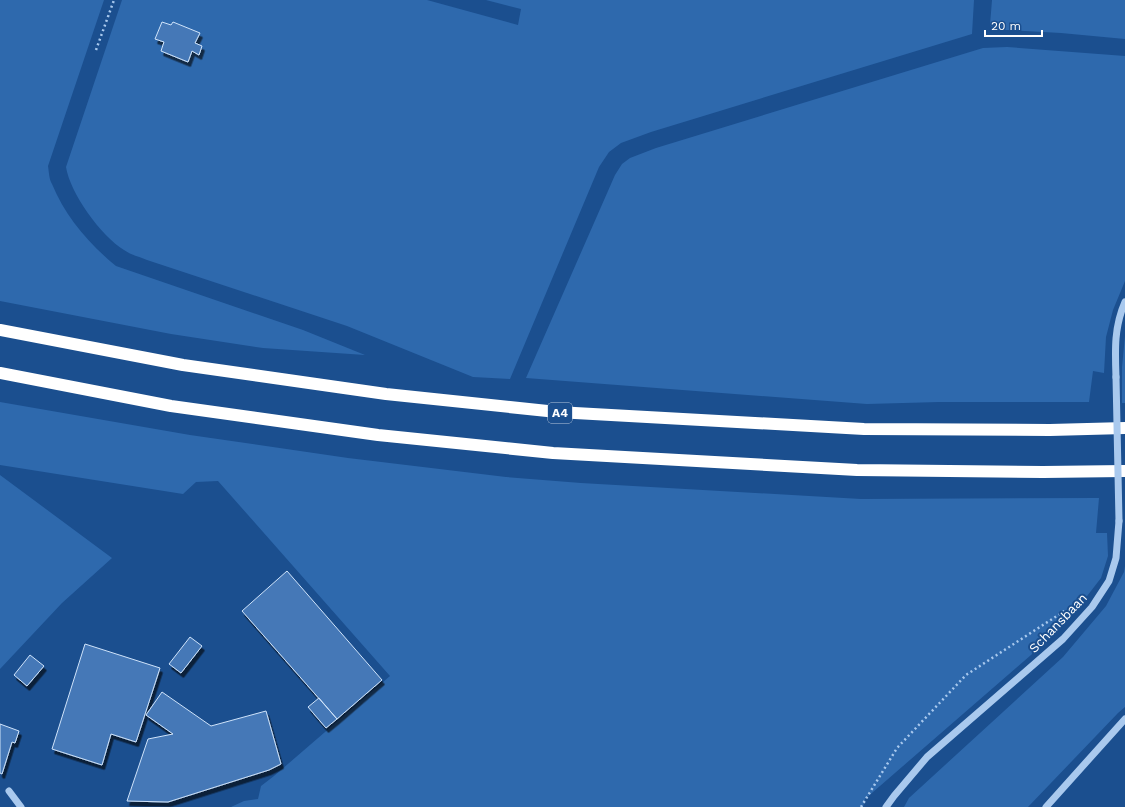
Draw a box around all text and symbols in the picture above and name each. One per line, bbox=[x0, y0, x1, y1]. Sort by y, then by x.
scale bar bbox=[985, 12, 1042, 38]
text: 20 m bbox=[991, 19, 1021, 33]
road number: A4 bbox=[548, 403, 572, 423]
street label: Schansbaan bbox=[1026, 590, 1090, 656]

